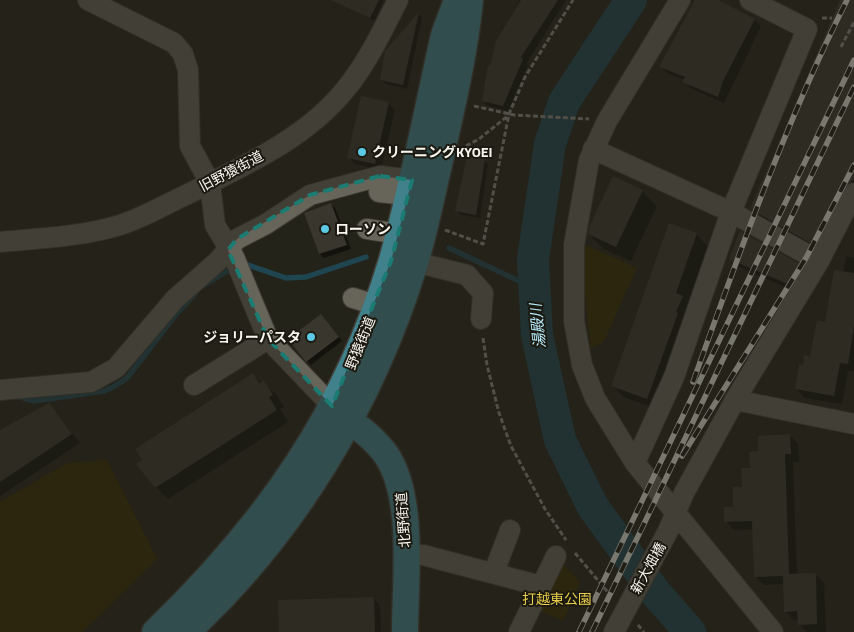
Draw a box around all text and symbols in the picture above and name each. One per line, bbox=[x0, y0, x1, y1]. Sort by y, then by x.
place label: クリーニングKYOEI bbox=[372, 141, 493, 162]
street label: 旧野猿街道 bbox=[195, 145, 267, 196]
marker: クリーニングKYOEI bbox=[356, 146, 368, 158]
place label: ローソン bbox=[335, 218, 391, 239]
marker: ローソン bbox=[319, 223, 331, 235]
water label: 湯殿川 bbox=[524, 300, 551, 350]
street label: 野猿街道 bbox=[339, 313, 380, 373]
place label: ジョリーパスタ bbox=[203, 326, 301, 347]
marker: ジョリーパスタ bbox=[305, 331, 317, 343]
street label: 北野街道 bbox=[390, 491, 415, 549]
street label: 新大畑橋 bbox=[625, 538, 670, 597]
park label: 打越東公園 bbox=[522, 588, 592, 609]

